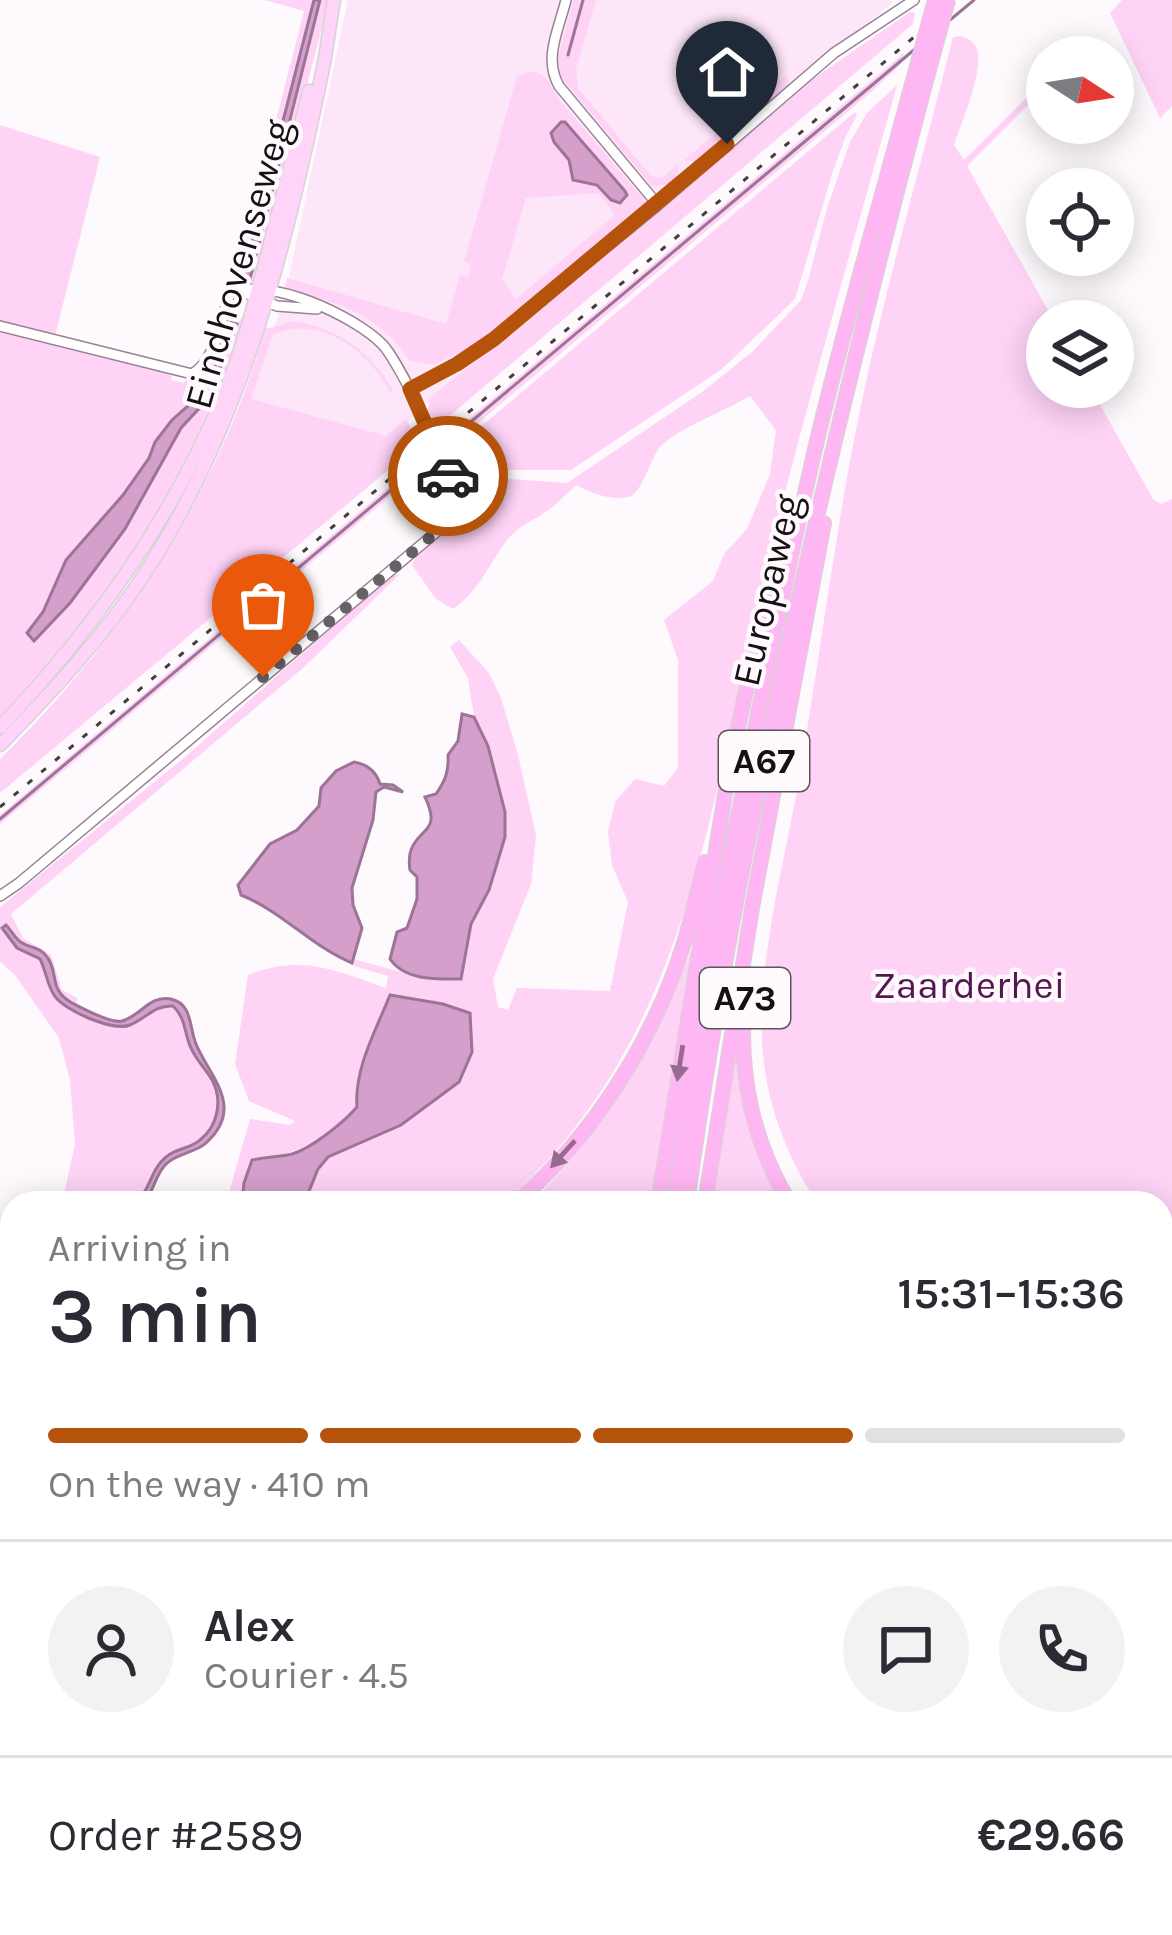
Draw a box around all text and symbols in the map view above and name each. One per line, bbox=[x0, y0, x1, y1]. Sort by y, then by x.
pin bbox=[676, 21.0, 778, 144]
north arrow bbox=[1026, 36, 1134, 144]
map controls bbox=[1026, 36, 1134, 408]
icon: home bbox=[694, 39, 760, 105]
street label: Eindhovenseweg bbox=[175, 114, 301, 414]
button: locate bbox=[1026, 168, 1134, 276]
button: layers bbox=[1026, 300, 1134, 408]
courier bbox=[388, 416, 508, 536]
icon: car bbox=[415, 443, 481, 509]
street label: Europaweg bbox=[723, 490, 811, 690]
pin bbox=[212, 554, 314, 677]
icon: bag bbox=[230, 572, 296, 638]
road number: A67 bbox=[719, 731, 809, 791]
park label: Zaarderhei bbox=[873, 962, 1065, 1008]
road number: A73 bbox=[700, 968, 790, 1028]
one-way arrow bbox=[670, 1045, 689, 1082]
one-way arrow bbox=[550, 1139, 577, 1168]
text: Arriving in bbox=[48, 1225, 231, 1271]
text: 15:31–15:36 bbox=[898, 1267, 1125, 1319]
text: 3 min bbox=[48, 1270, 262, 1362]
text: On the way · 410 m bbox=[48, 1461, 370, 1507]
button: person bbox=[48, 1586, 174, 1712]
button: chat bbox=[843, 1586, 969, 1712]
button: phone bbox=[999, 1586, 1125, 1712]
text: Alex bbox=[204, 1600, 295, 1652]
text: Courier · 4.5 bbox=[204, 1652, 409, 1698]
text: Order #2589 bbox=[48, 1809, 303, 1861]
text: €29.66 bbox=[978, 1809, 1125, 1861]

